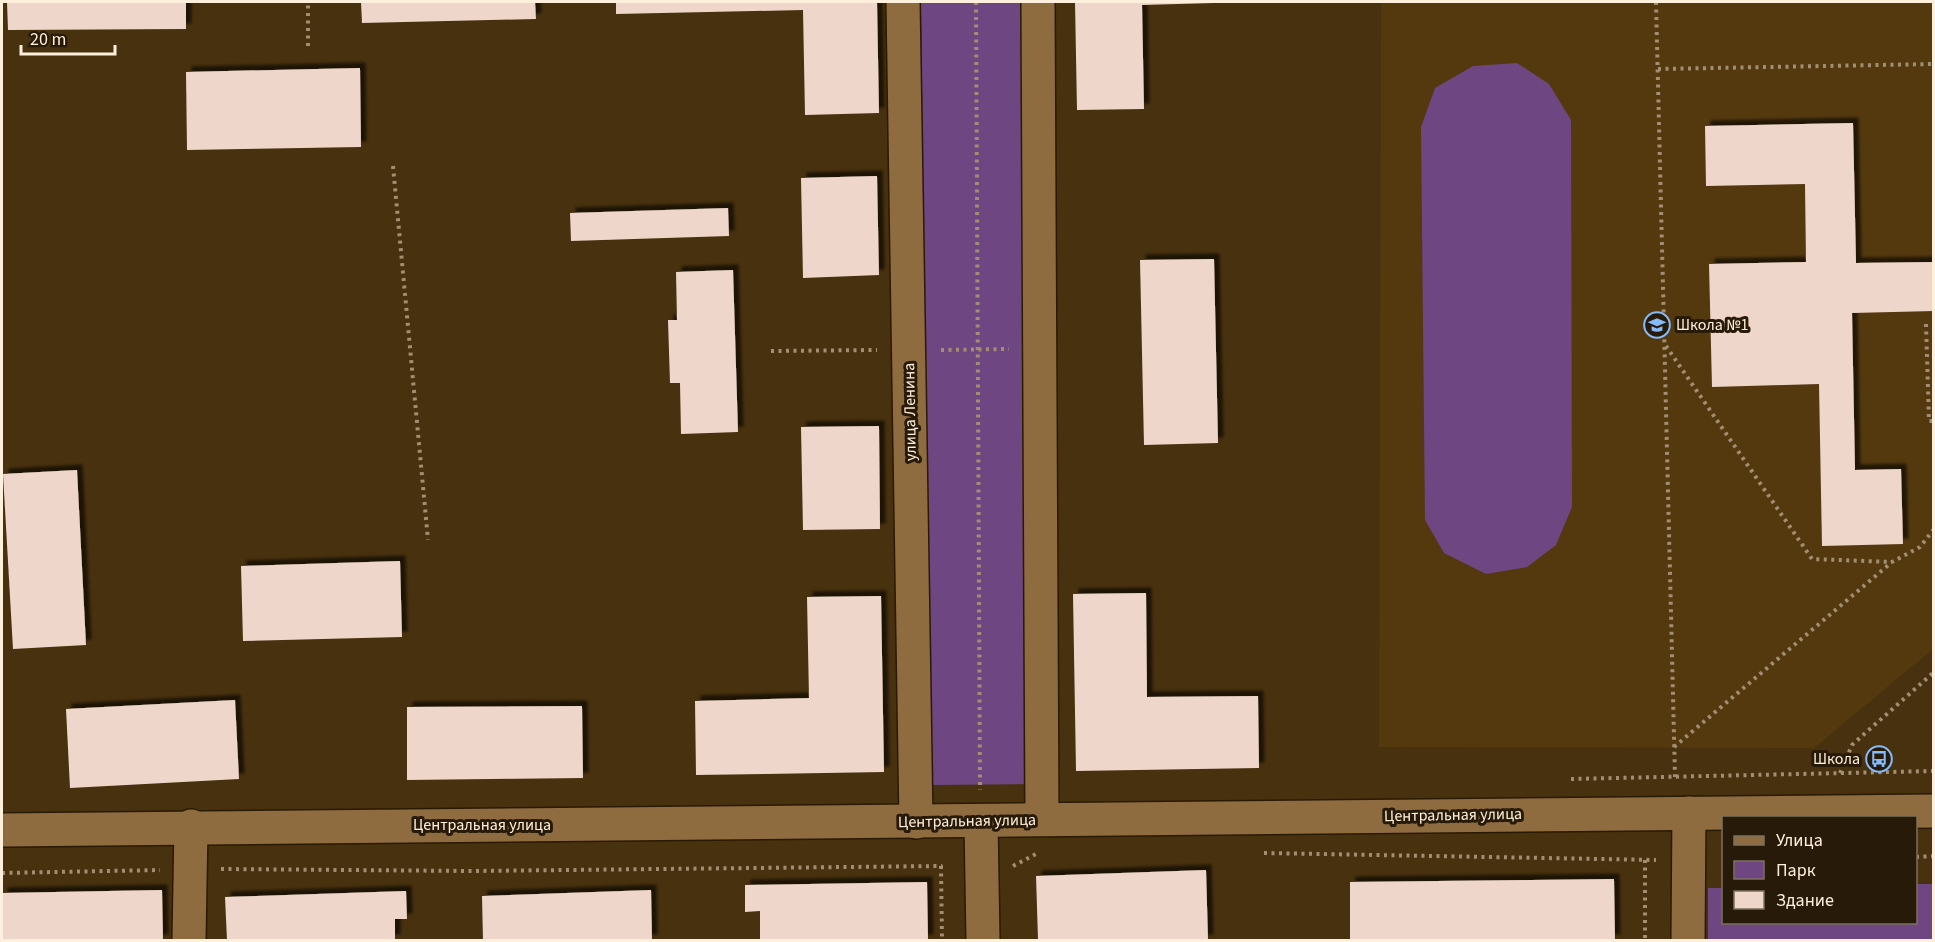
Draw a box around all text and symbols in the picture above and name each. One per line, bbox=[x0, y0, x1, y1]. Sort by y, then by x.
scale bar bbox=[21, 18, 116, 56]
text: 20 m bbox=[30, 27, 66, 52]
school or university icon: Школа №1 bbox=[1642, 310, 1672, 340]
place label: Школа №1 bbox=[1676, 314, 1748, 336]
street label: улица Ленина bbox=[898, 363, 922, 461]
bus stop icon: Школа bbox=[1864, 744, 1894, 774]
place label: Школа bbox=[1813, 748, 1860, 770]
street label: Центральная улица bbox=[1384, 803, 1522, 827]
street label: Центральная улица bbox=[898, 809, 1036, 833]
street label: Центральная улица bbox=[413, 814, 551, 836]
legend bbox=[1722, 816, 1917, 924]
text: Улица bbox=[1776, 828, 1823, 853]
text: Парк bbox=[1776, 858, 1816, 883]
text: Здание bbox=[1776, 888, 1834, 913]

